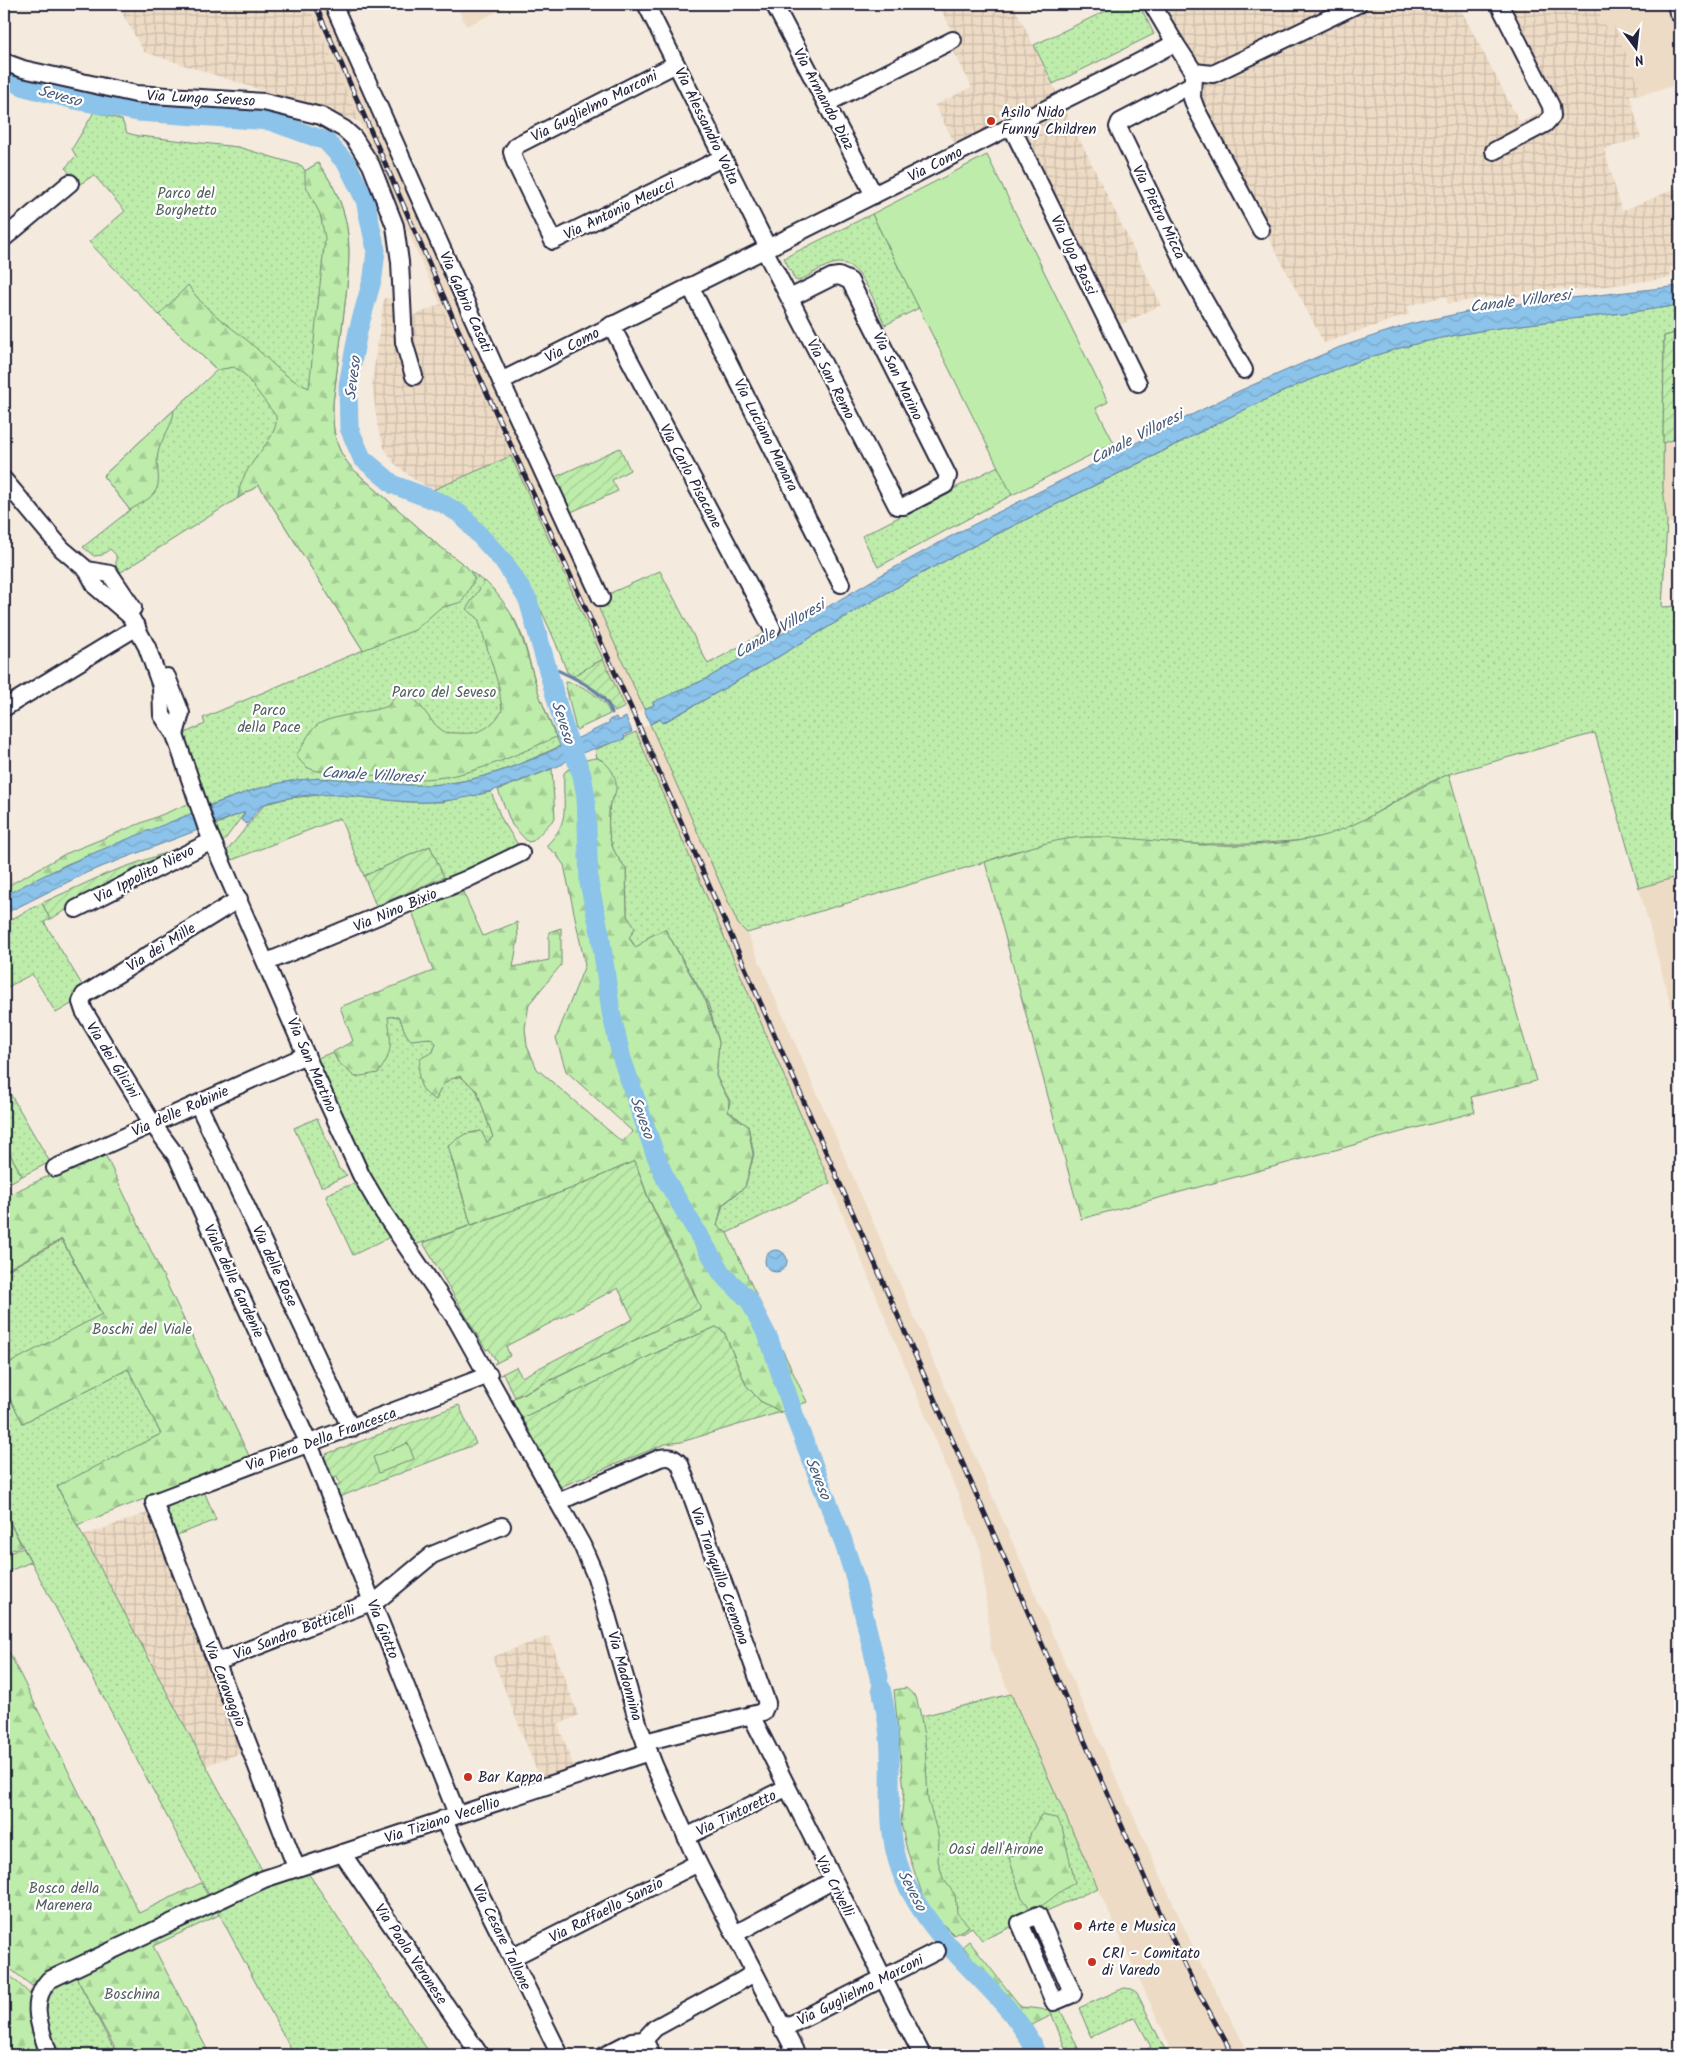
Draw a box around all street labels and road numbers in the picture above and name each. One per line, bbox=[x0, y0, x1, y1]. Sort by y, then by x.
street label: Via Armando Diaz bbox=[786, 44, 860, 155]
street label: Via Alessandro Volta bbox=[667, 63, 745, 189]
street label: Via Guglielmo Marconi bbox=[527, 64, 663, 149]
street label: Via Lungo Seveso bbox=[146, 84, 256, 114]
street label: Via Como bbox=[904, 141, 967, 189]
street label: Via Pietro Micca bbox=[1125, 161, 1191, 264]
street label: Via Antonio Meucci bbox=[560, 172, 681, 247]
street label: Via Ugo Bassi bbox=[1043, 211, 1103, 301]
street label: Via Gabrio Casati bbox=[432, 248, 499, 358]
street label: Via Como bbox=[541, 322, 604, 370]
street label: Via San Marino bbox=[865, 328, 929, 425]
street label: Via San Remo bbox=[799, 335, 861, 424]
street label: Via Luciano Manara bbox=[726, 375, 804, 496]
street label: Via Carlo Pisacane bbox=[652, 420, 728, 533]
street label: Via Ippolito Nievo bbox=[90, 839, 199, 911]
street label: Via Nino Bixio bbox=[350, 882, 441, 939]
street label: Via dei Mille bbox=[122, 917, 201, 979]
street label: Via San Martino bbox=[279, 1014, 343, 1117]
street label: Via dei Glicini bbox=[79, 1017, 146, 1105]
street label: Via delle Robinie bbox=[128, 1080, 233, 1144]
street label: Viale delle Gardenie bbox=[196, 1221, 270, 1342]
street label: Via delle Rose bbox=[245, 1222, 304, 1311]
street label: Via Piero Della Francesca bbox=[243, 1401, 400, 1478]
street label: Via Tranquillo Cremona bbox=[683, 1504, 755, 1649]
street label: Via Giotto bbox=[359, 1596, 405, 1663]
street label: Via Sandro Botticelli bbox=[230, 1598, 360, 1667]
street label: Via Madonnina bbox=[600, 1629, 648, 1724]
street label: Via Caravaggio bbox=[197, 1638, 252, 1731]
street label: Via Tintoretto bbox=[692, 1784, 781, 1844]
street label: Via Tiziano Vecellio bbox=[382, 1791, 503, 1851]
street label: Via Crivelli bbox=[808, 1852, 860, 1923]
street label: Via Raffaello Sanzio bbox=[545, 1872, 668, 1950]
street label: Via Cesare Tallone bbox=[465, 1880, 537, 1995]
street label: Via Paolo Veronese bbox=[367, 1899, 453, 2010]
street label: Via Guglielmo Marconi bbox=[793, 1948, 929, 2033]

